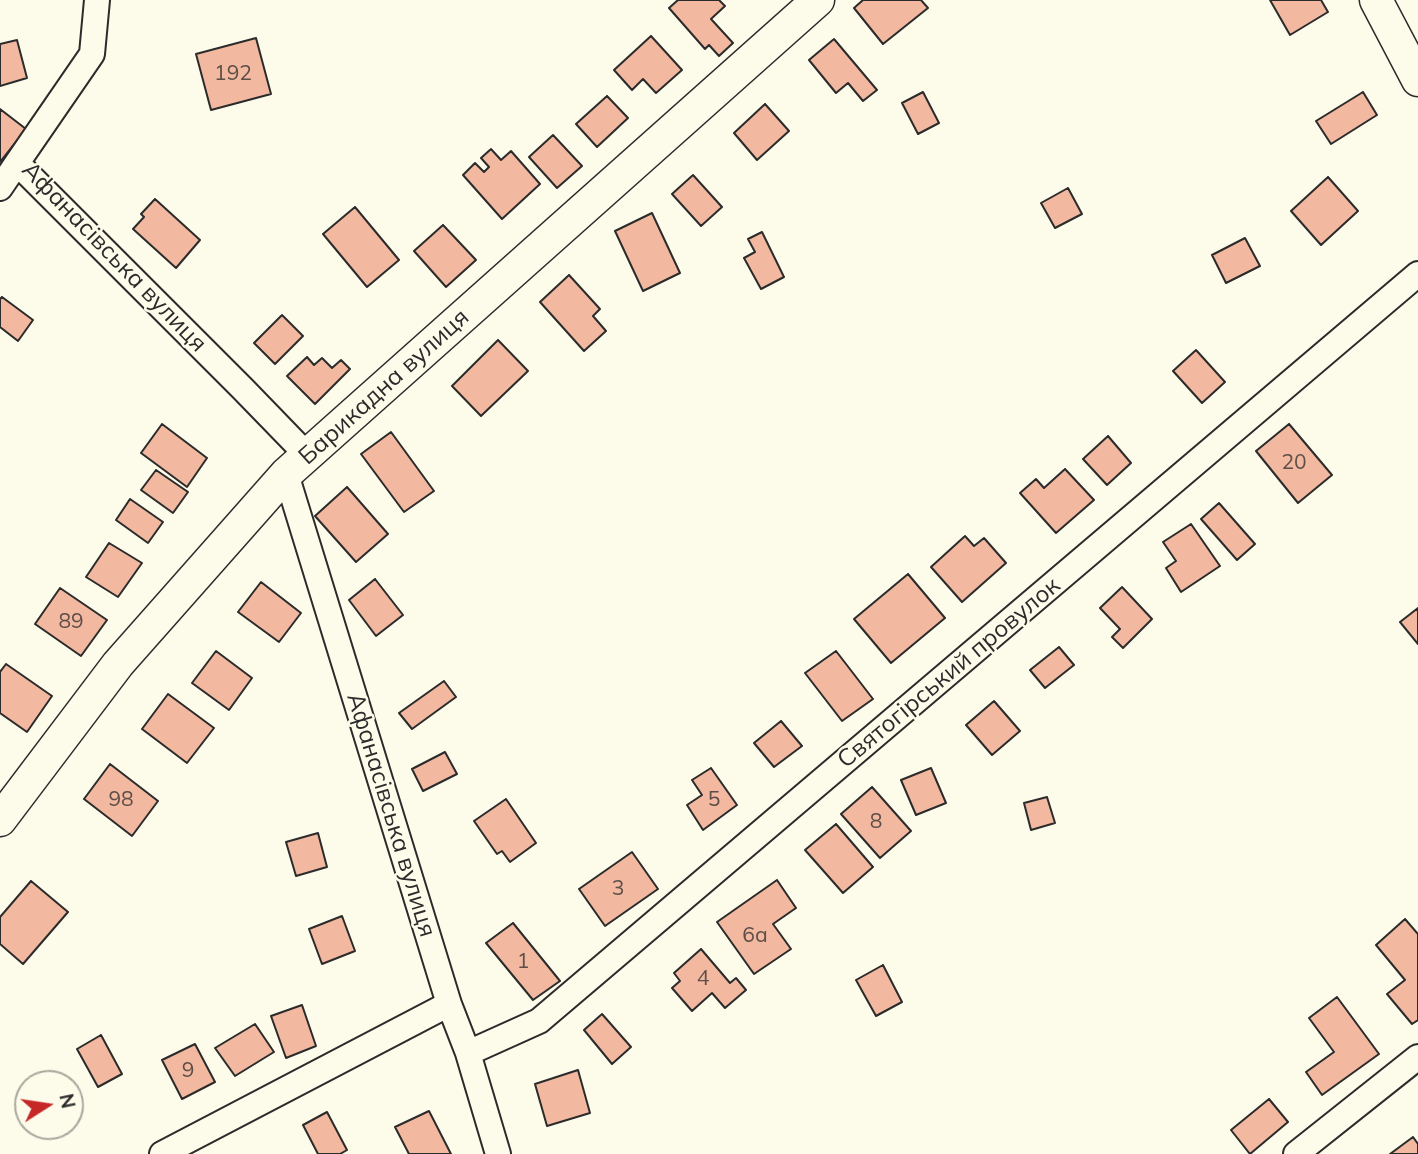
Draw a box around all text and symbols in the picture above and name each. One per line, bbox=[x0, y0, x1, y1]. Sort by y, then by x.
house number: 192 bbox=[214, 61, 252, 87]
street label: Афанасівська вулиця bbox=[16, 156, 212, 358]
street label: Барикадна вулиця bbox=[293, 303, 475, 471]
house number: 20 bbox=[1281, 450, 1307, 476]
street label: Святогірський провулок bbox=[832, 571, 1066, 775]
house number: 89 bbox=[58, 609, 84, 635]
street label: Афанасівська вулиця bbox=[340, 690, 442, 940]
house number: 98 bbox=[108, 787, 134, 813]
house number: 5 bbox=[708, 787, 720, 813]
house number: 8 bbox=[870, 809, 882, 835]
house number: 3 bbox=[612, 876, 624, 902]
house number: 6а bbox=[742, 923, 768, 949]
house number: 1 bbox=[517, 949, 529, 975]
house number: 4 bbox=[697, 966, 709, 992]
house number: 9 bbox=[182, 1058, 194, 1084]
north arrow bbox=[14, 1070, 84, 1140]
text: N bbox=[54, 1092, 81, 1111]

